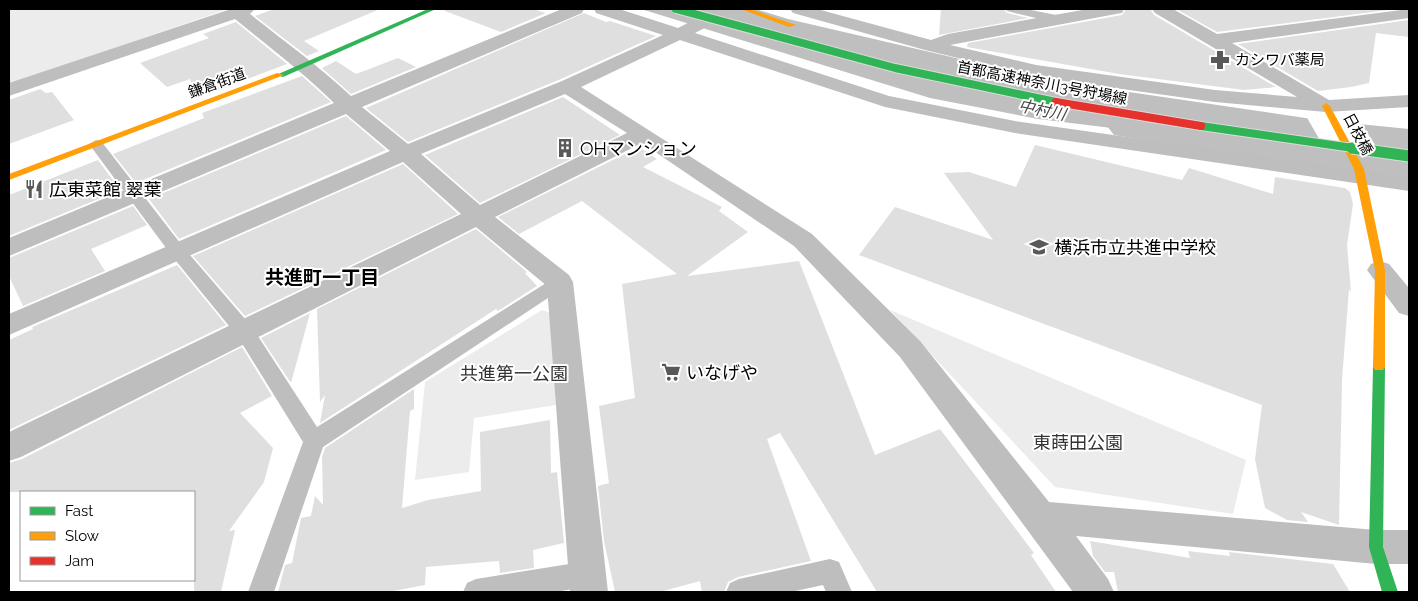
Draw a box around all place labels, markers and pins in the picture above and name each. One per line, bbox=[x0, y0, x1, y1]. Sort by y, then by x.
pharmacy icon: カシワバ薬局 bbox=[1209, 49, 1231, 71]
place label: カシワバ薬局 bbox=[1235, 51, 1325, 69]
building icon: OHマンション bbox=[554, 137, 576, 159]
place label: OHマンション bbox=[580, 138, 697, 159]
restaurant icon: 広東菜館 翠葉 bbox=[23, 178, 45, 200]
place label: 広東菜館 翠葉 bbox=[49, 179, 162, 200]
school or university icon: 横浜市立共進中学校 bbox=[1028, 236, 1050, 258]
place label: 横浜市立共進中学校 bbox=[1054, 237, 1216, 258]
supermarket icon: いなげや bbox=[660, 361, 682, 383]
place label: いなげや bbox=[686, 362, 758, 383]

